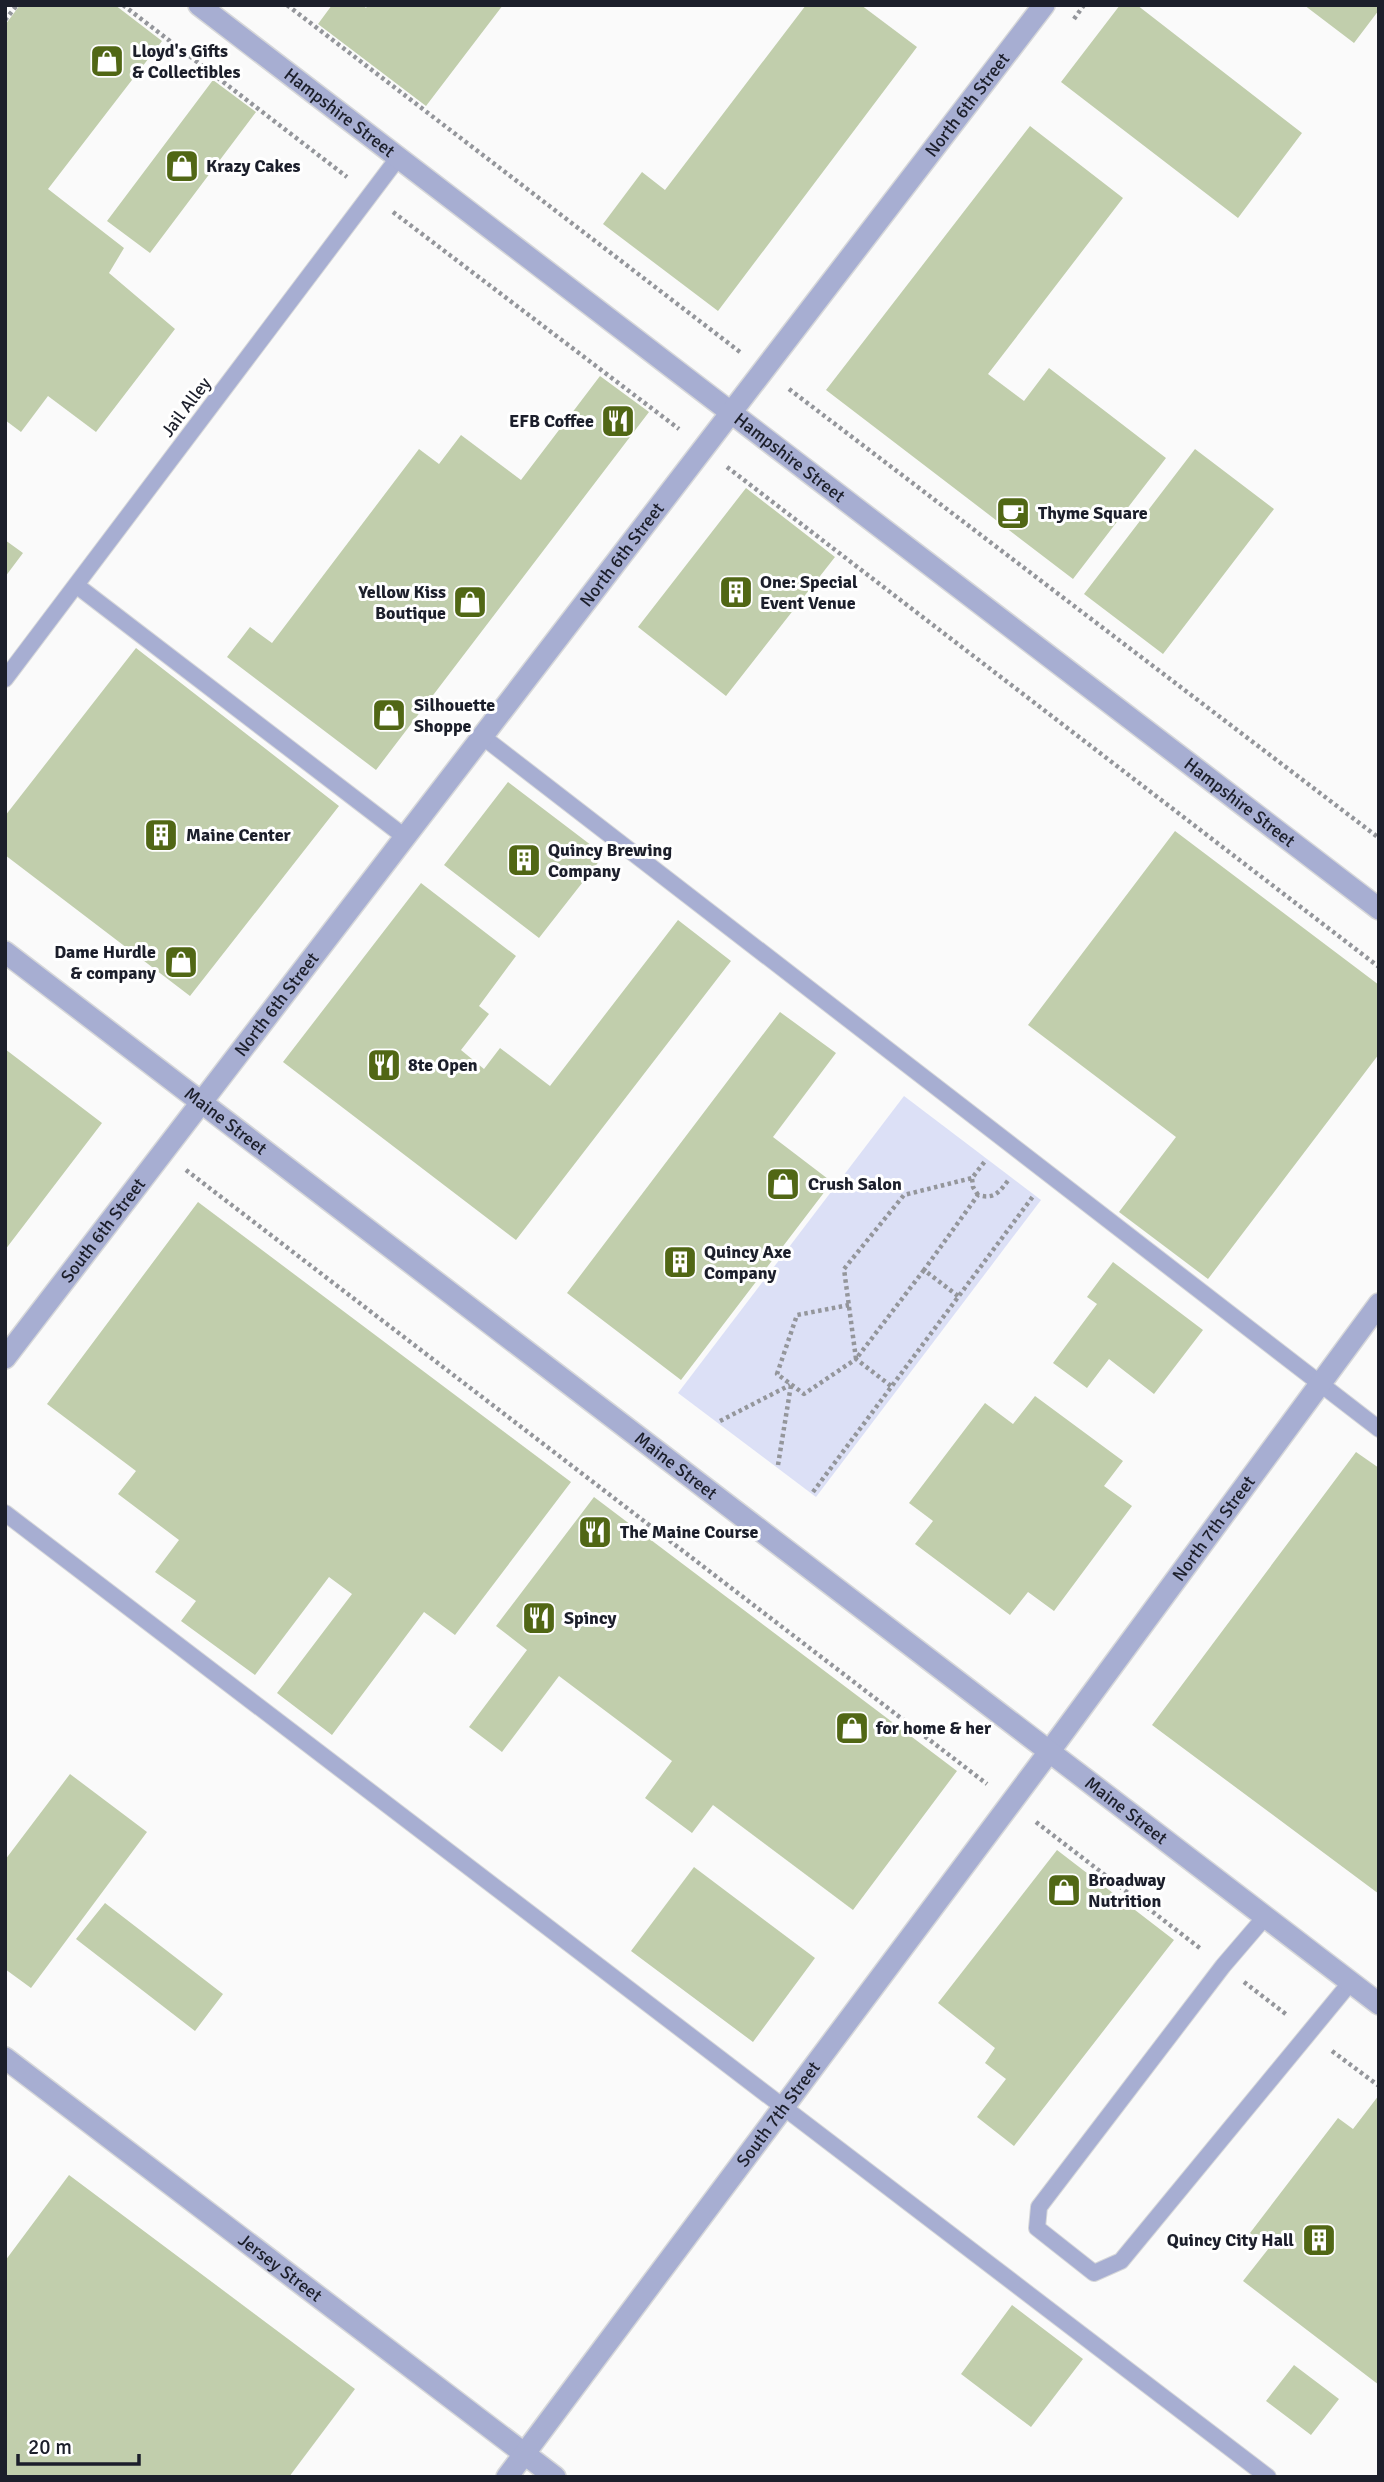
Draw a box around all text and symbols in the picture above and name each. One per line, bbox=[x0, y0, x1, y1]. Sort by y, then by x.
place label: Lloyd's Gifts & Collectibles bbox=[132, 40, 241, 83]
shop icon: Lloyd's Gifts & Collectibles bbox=[88, 42, 126, 80]
street label: North 6th Street bbox=[920, 48, 1014, 161]
street label: Hampshire Street bbox=[280, 63, 399, 162]
shop icon: Krazy Cakes bbox=[163, 147, 201, 185]
place label: Krazy Cakes bbox=[206, 155, 301, 177]
street label: Jail Alley bbox=[156, 372, 216, 441]
restaurant icon: EFB Coffee bbox=[599, 402, 637, 440]
street label: Hampshire Street bbox=[730, 408, 849, 507]
place label: EFB Coffee bbox=[509, 410, 594, 432]
cafe icon: Thyme Square bbox=[994, 494, 1032, 532]
street label: North 6th Street bbox=[575, 498, 669, 611]
place label: Thyme Square bbox=[1038, 502, 1148, 524]
place label: One: Special Event Venue bbox=[760, 571, 858, 614]
building icon: One: Special Event Venue bbox=[717, 573, 755, 611]
place label: Yellow Kiss Boutique bbox=[357, 581, 446, 624]
shop icon: Yellow Kiss Boutique bbox=[451, 583, 489, 621]
place label: Silhouette Shoppe bbox=[414, 694, 495, 737]
shop icon: Silhouette Shoppe bbox=[370, 696, 408, 734]
street label: Hampshire Street bbox=[1180, 753, 1300, 852]
building icon: Maine Center bbox=[142, 816, 180, 854]
place label: Maine Center bbox=[186, 824, 292, 846]
place label: Quincy Brewing Company bbox=[548, 839, 672, 882]
building icon: Quincy Brewing Company bbox=[505, 841, 543, 879]
place label: Dame Hurdle & company bbox=[54, 941, 156, 984]
shop icon: Dame Hurdle & company bbox=[162, 943, 200, 981]
street label: North 6th Street bbox=[230, 948, 324, 1061]
restaurant icon: 8te Open bbox=[365, 1046, 403, 1084]
place label: 8te Open bbox=[408, 1054, 478, 1076]
street label: Maine Street bbox=[180, 1082, 271, 1160]
shop icon: Crush Salon bbox=[764, 1165, 802, 1203]
place label: Crush Salon bbox=[808, 1173, 902, 1195]
street label: South 6th Street bbox=[56, 1174, 150, 1287]
place label: Quincy Axe Company bbox=[704, 1241, 792, 1284]
building icon: Quincy Axe Company bbox=[661, 1243, 699, 1281]
street label: Maine Street bbox=[630, 1427, 722, 1504]
street label: North 7th Street bbox=[1168, 1471, 1260, 1585]
restaurant icon: The Maine Course bbox=[576, 1513, 614, 1551]
place label: The Maine Course bbox=[620, 1521, 759, 1543]
restaurant icon: Spincy bbox=[520, 1599, 558, 1637]
place label: Spincy bbox=[564, 1607, 616, 1629]
shop icon: for home & her bbox=[833, 1709, 871, 1747]
place label: for home & her bbox=[875, 1717, 992, 1739]
street label: Maine Street bbox=[1080, 1772, 1172, 1849]
place label: Broadway Nutrition bbox=[1088, 1869, 1166, 1912]
shop icon: Broadway Nutrition bbox=[1045, 1871, 1083, 1909]
street label: South 7th Street bbox=[732, 2057, 825, 2171]
building icon: Quincy City Hall bbox=[1300, 2221, 1338, 2259]
street label: Jersey Street bbox=[234, 2229, 327, 2307]
place label: Quincy City Hall bbox=[1167, 2229, 1294, 2251]
scale bar bbox=[18, 2422, 138, 2466]
text: 20 m bbox=[28, 2434, 72, 2460]

